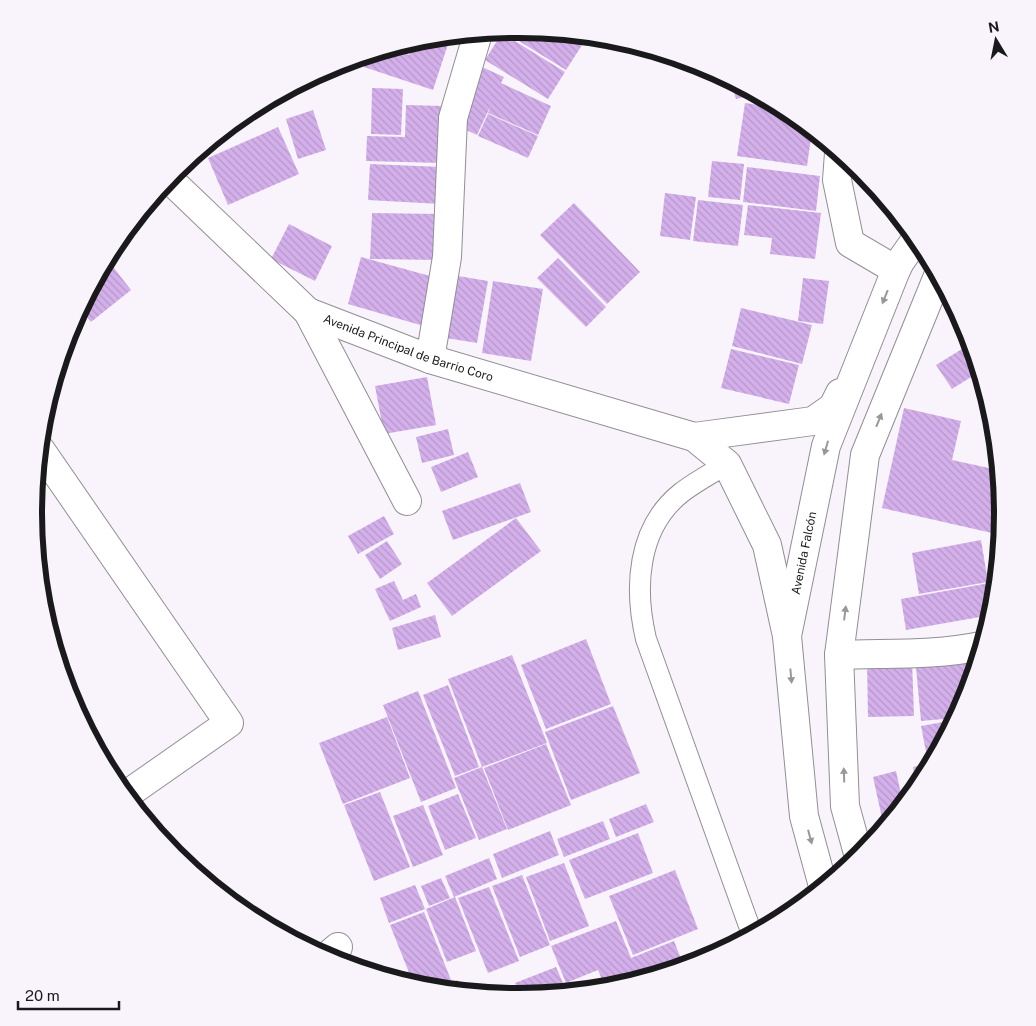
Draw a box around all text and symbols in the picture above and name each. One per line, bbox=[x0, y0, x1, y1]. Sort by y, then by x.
north arrow bbox=[971, 15, 1021, 65]
text: N bbox=[987, 18, 1001, 36]
one-way arrow bbox=[881, 290, 889, 304]
street label: Avenida Principal de Barrio Coro bbox=[321, 312, 495, 384]
one-way arrow bbox=[876, 412, 884, 427]
one-way arrow bbox=[821, 441, 829, 456]
street label: Avenida Falcón bbox=[789, 510, 819, 596]
one-way arrow bbox=[841, 605, 849, 621]
one-way arrow bbox=[787, 669, 795, 685]
one-way arrow bbox=[839, 767, 847, 783]
one-way arrow bbox=[806, 830, 814, 845]
scale bar bbox=[18, 978, 119, 1010]
text: 20 m bbox=[25, 987, 60, 1004]

